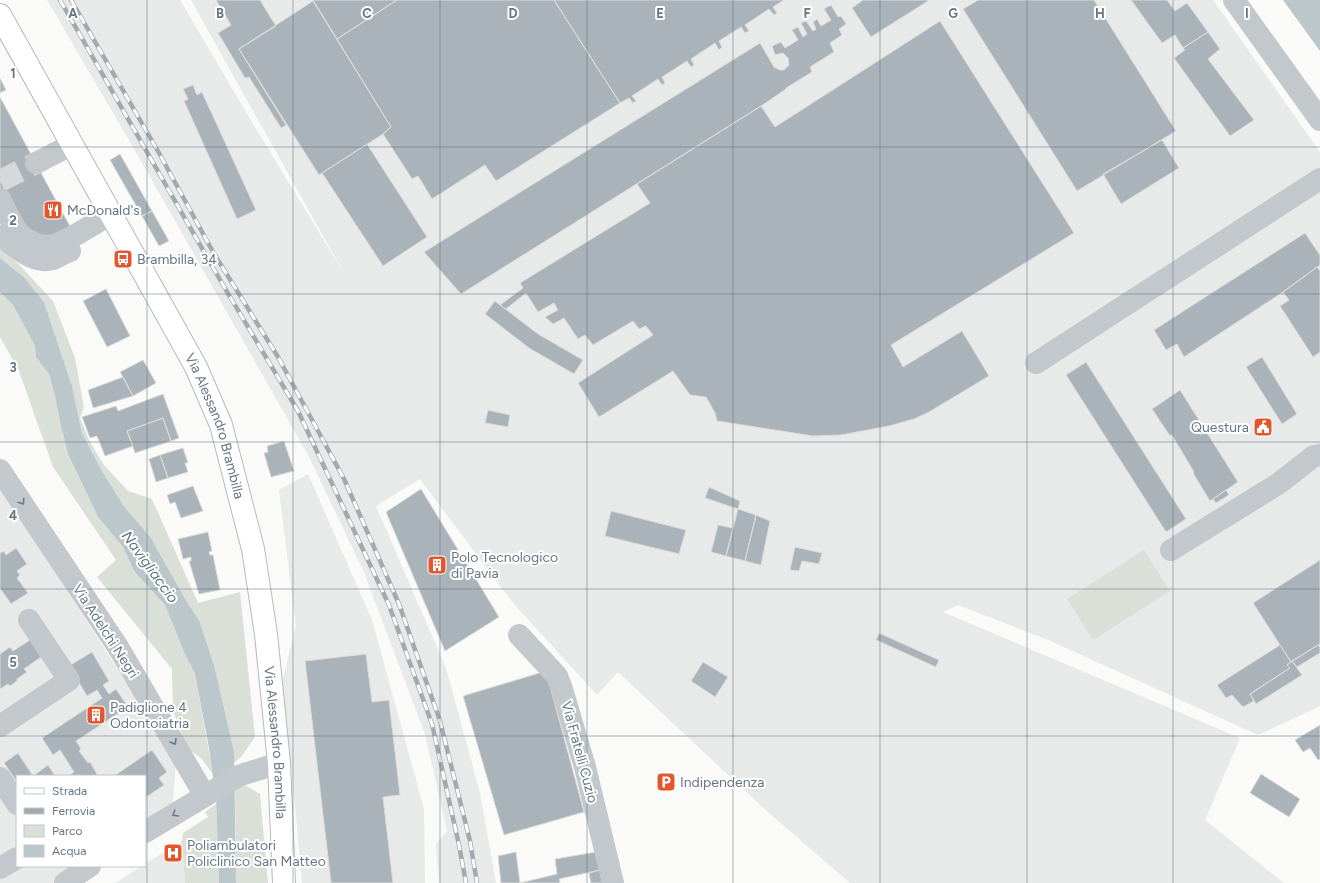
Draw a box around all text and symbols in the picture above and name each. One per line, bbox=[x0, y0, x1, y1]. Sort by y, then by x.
text: A bbox=[68, 6, 78, 21]
text: B bbox=[216, 6, 224, 21]
text: C bbox=[362, 6, 372, 21]
text: D bbox=[508, 6, 518, 21]
text: E bbox=[656, 6, 664, 21]
text: F bbox=[803, 6, 811, 21]
text: G bbox=[948, 6, 958, 21]
text: H bbox=[1095, 6, 1105, 21]
text: I bbox=[1245, 6, 1249, 21]
text: 1 bbox=[10, 66, 16, 81]
restaurant icon: McDonald's bbox=[42, 199, 64, 221]
place label: McDonald's bbox=[67, 202, 140, 219]
text: 2 bbox=[9, 213, 17, 228]
bus stop icon: Brambilla, 34 bbox=[112, 248, 134, 270]
place label: Brambilla, 34 bbox=[137, 251, 217, 268]
street label: Via Alessandro Brambilla bbox=[181, 350, 248, 501]
text: 3 bbox=[9, 360, 17, 375]
public building icon: Questura bbox=[1252, 416, 1274, 438]
place label: Questura bbox=[1191, 419, 1249, 436]
one-way arrow bbox=[17, 498, 24, 505]
text: 4 bbox=[9, 508, 17, 523]
water label: Navigliaccio bbox=[118, 527, 182, 607]
place label: Polo Tecnologico di Pavia bbox=[451, 549, 558, 582]
building icon: Polo Tecnologico di Pavia bbox=[426, 554, 448, 576]
street label: Via Adelchi Negri bbox=[69, 581, 142, 681]
text: 5 bbox=[9, 655, 17, 670]
street label: Via Alessandro Brambilla bbox=[260, 665, 289, 819]
place label: Padiglione 4 Odontoiatria bbox=[110, 699, 189, 732]
street label: Via Fratelli Cuzio bbox=[558, 699, 601, 805]
building icon: Padiglione 4 Odontoiatria bbox=[85, 704, 107, 726]
one-way arrow bbox=[169, 738, 176, 745]
parking icon: Indipendenza bbox=[655, 771, 677, 793]
place label: Indipendenza bbox=[680, 774, 764, 791]
legend bbox=[16, 775, 146, 867]
text: Strada bbox=[52, 784, 87, 798]
text: Ferrovia bbox=[52, 804, 95, 818]
one-way arrow bbox=[172, 809, 179, 817]
text: Parco bbox=[52, 824, 82, 838]
place label: Poliambulatori Policlinico San Matteo bbox=[187, 837, 326, 870]
hospital icon: Poliambulatori Policlinico San Matteo bbox=[162, 842, 184, 864]
text: Acqua bbox=[52, 844, 86, 858]

